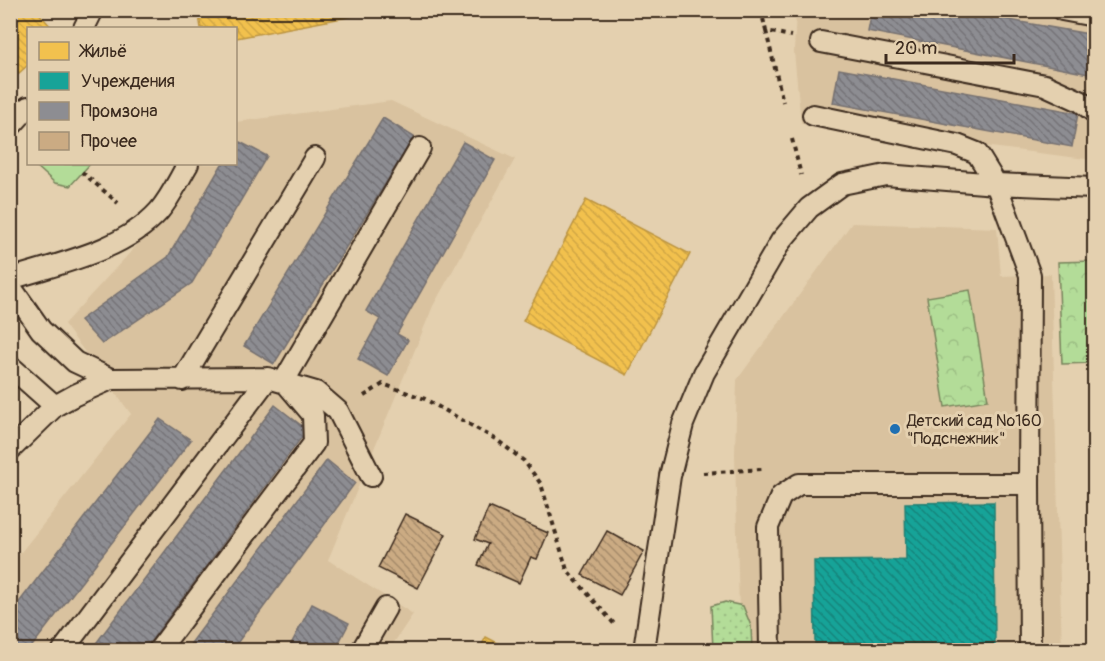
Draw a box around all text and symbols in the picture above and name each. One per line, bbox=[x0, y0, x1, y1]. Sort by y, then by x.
legend bbox=[27, 27, 237, 165]
scale bar bbox=[886, 27, 1014, 65]
text: 20 m bbox=[895, 37, 937, 60]
text: Жильё bbox=[78, 40, 127, 63]
text: Учреждения bbox=[81, 70, 175, 93]
text: Промзона bbox=[81, 100, 158, 123]
text: Прочее bbox=[81, 130, 137, 153]
place label: Детский сад №160 "Подснежник" bbox=[906, 411, 1042, 449]
marker: Детский сад №160 "Подснежник" bbox=[888, 422, 902, 436]

